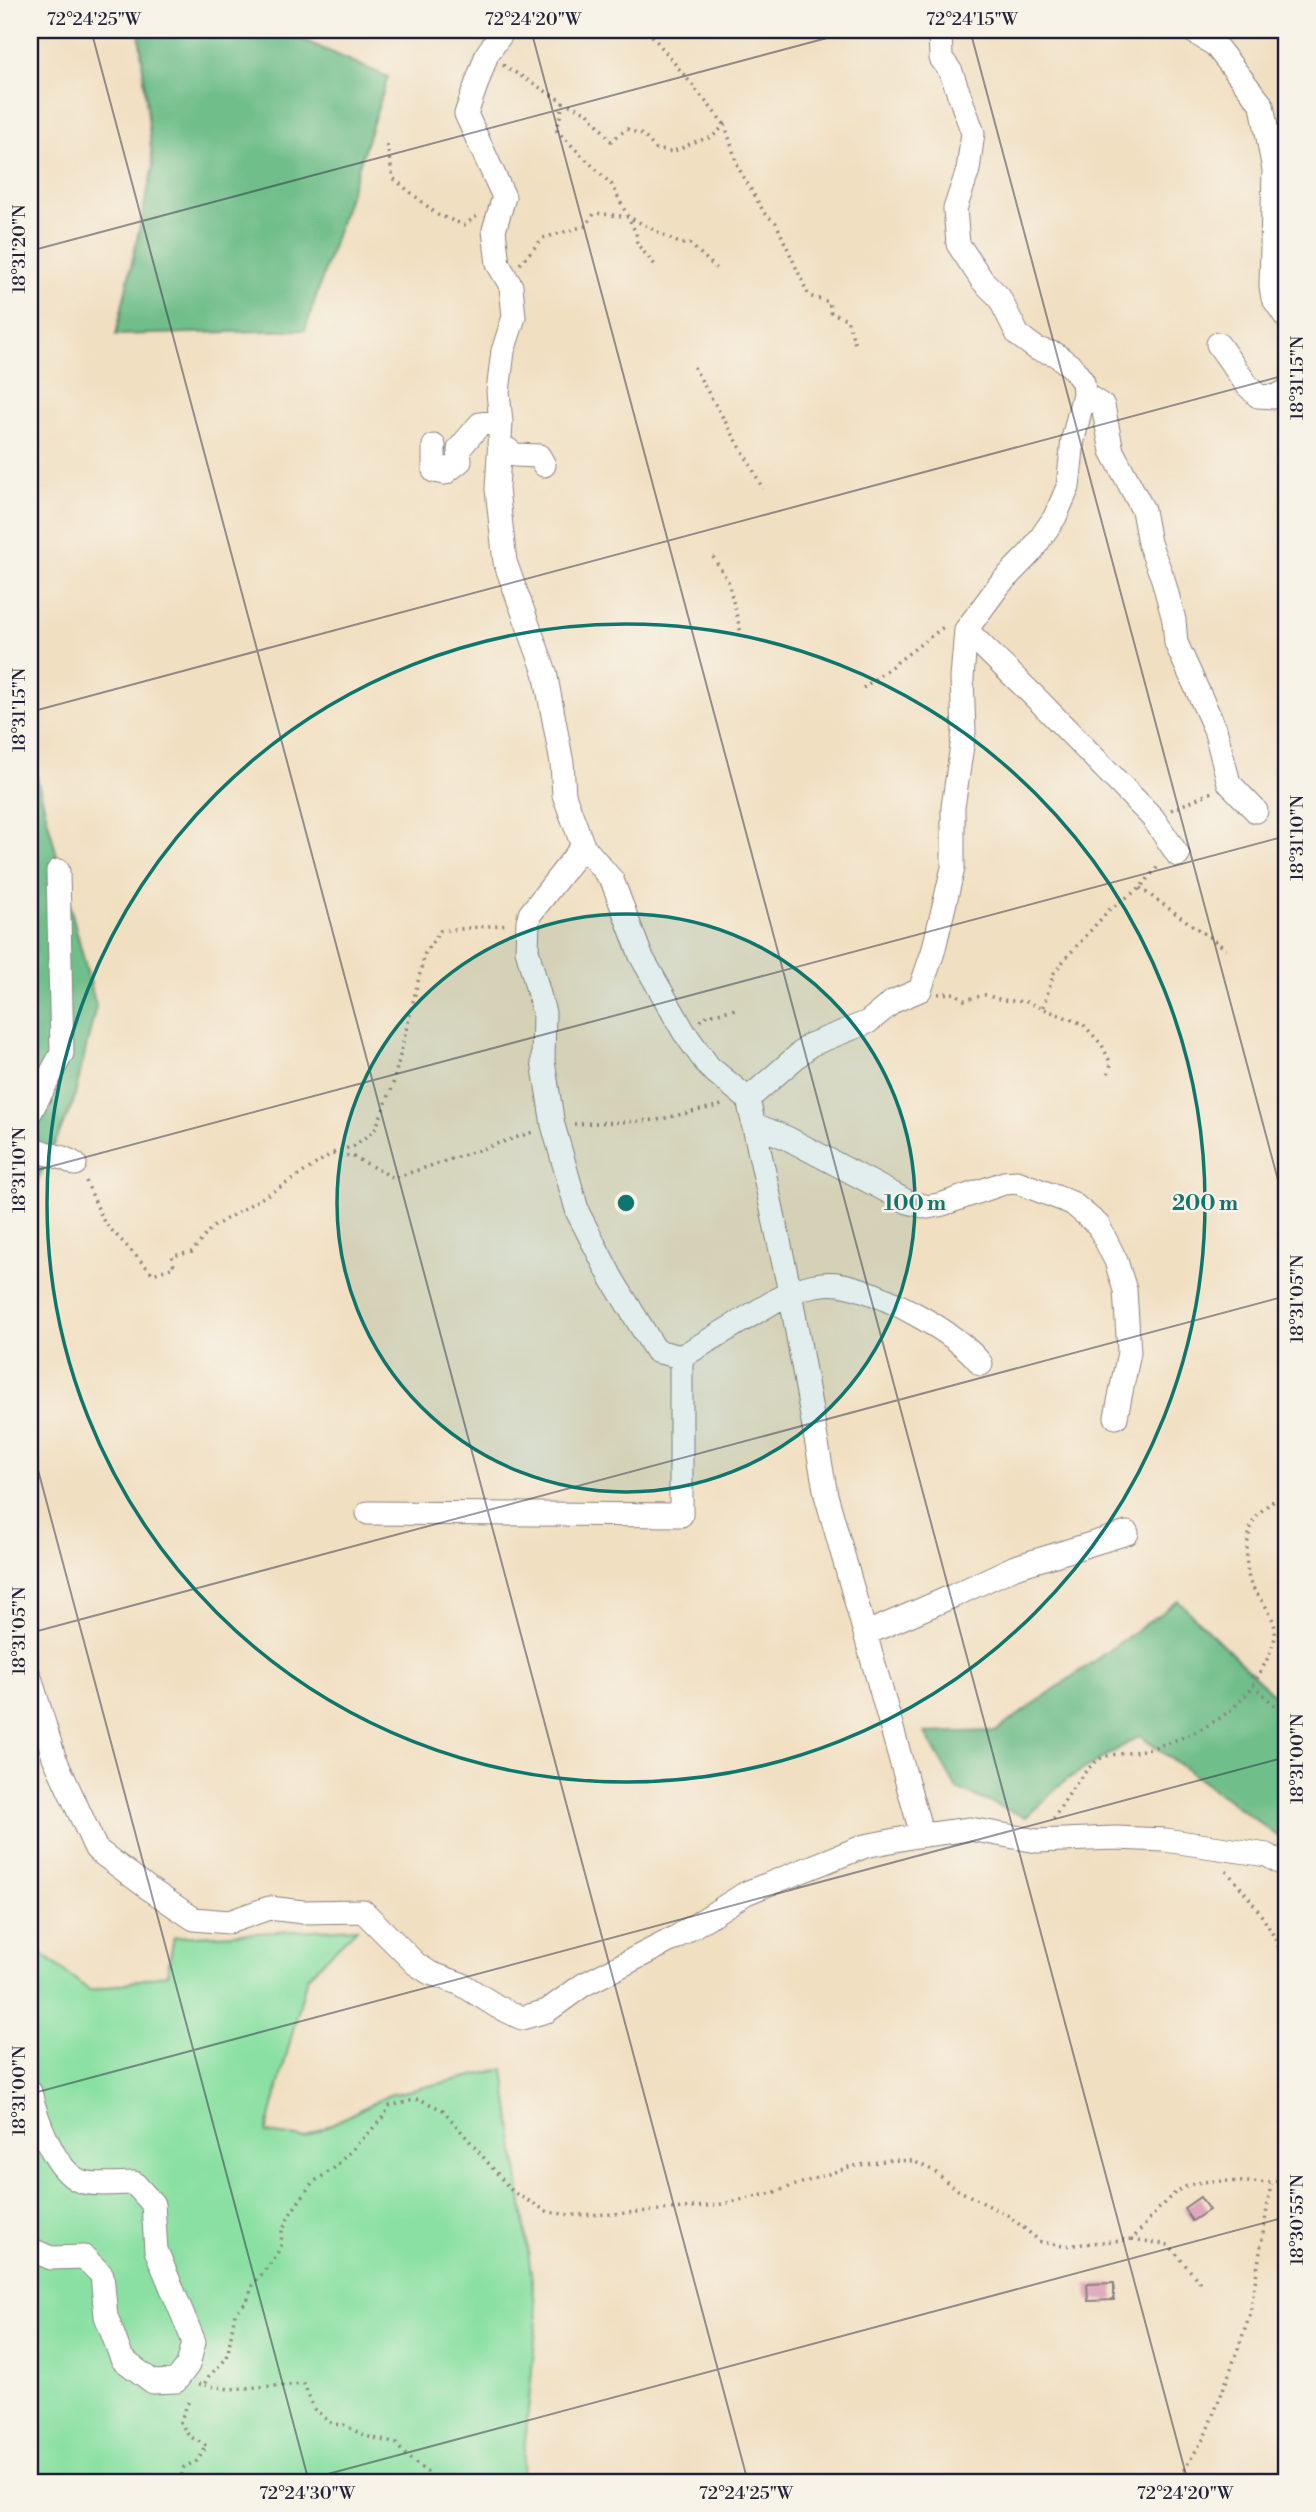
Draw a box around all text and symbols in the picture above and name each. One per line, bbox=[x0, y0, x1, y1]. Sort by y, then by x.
text: 72°24'25"W bbox=[47, 8, 142, 31]
text: 72°24'20"W bbox=[485, 8, 582, 31]
text: 72°24'15"W bbox=[926, 8, 1019, 31]
text: 18°31'20"N bbox=[8, 204, 31, 293]
text: 18°31'15"N bbox=[1286, 335, 1309, 420]
text: 18°31'15"N bbox=[8, 667, 31, 752]
text: 18°31'10"N bbox=[1286, 794, 1309, 881]
text: 18°31'10"N bbox=[8, 1126, 31, 1213]
centre of rings bbox=[614, 1191, 638, 1215]
text: 100 m bbox=[884, 1191, 946, 1217]
text: 200 m bbox=[1172, 1191, 1238, 1217]
text: 18°31'05"N bbox=[1286, 1254, 1309, 1343]
text: 18°31'05"N bbox=[8, 1586, 31, 1675]
text: 18°31'00"N bbox=[1286, 1713, 1309, 1804]
text: 18°31'00"N bbox=[8, 2045, 31, 2136]
text: 18°30'55"N bbox=[1286, 2174, 1309, 2266]
text: 72°24'30"W bbox=[259, 2482, 356, 2505]
text: 72°24'25"W bbox=[699, 2482, 794, 2505]
text: 72°24'20"W bbox=[1137, 2482, 1234, 2505]

